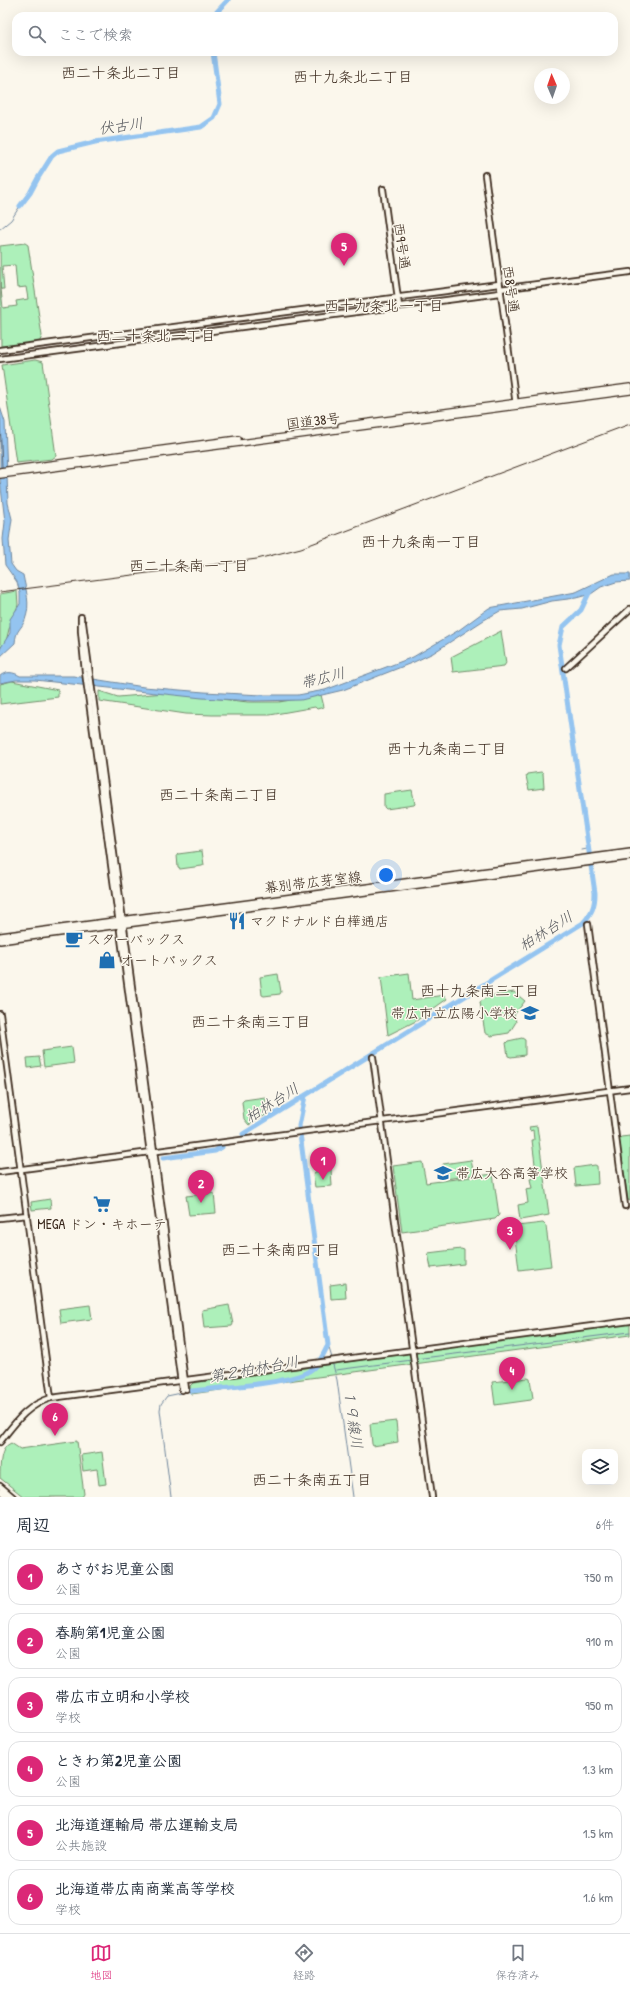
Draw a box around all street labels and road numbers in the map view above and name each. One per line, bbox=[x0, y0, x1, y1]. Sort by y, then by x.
street label: 西9号通 bbox=[390, 221, 415, 271]
street label: 西8号通 bbox=[499, 264, 524, 314]
street label: 国道38号 bbox=[285, 408, 341, 433]
street label: 幕別帯広芽室線 bbox=[263, 866, 363, 897]

